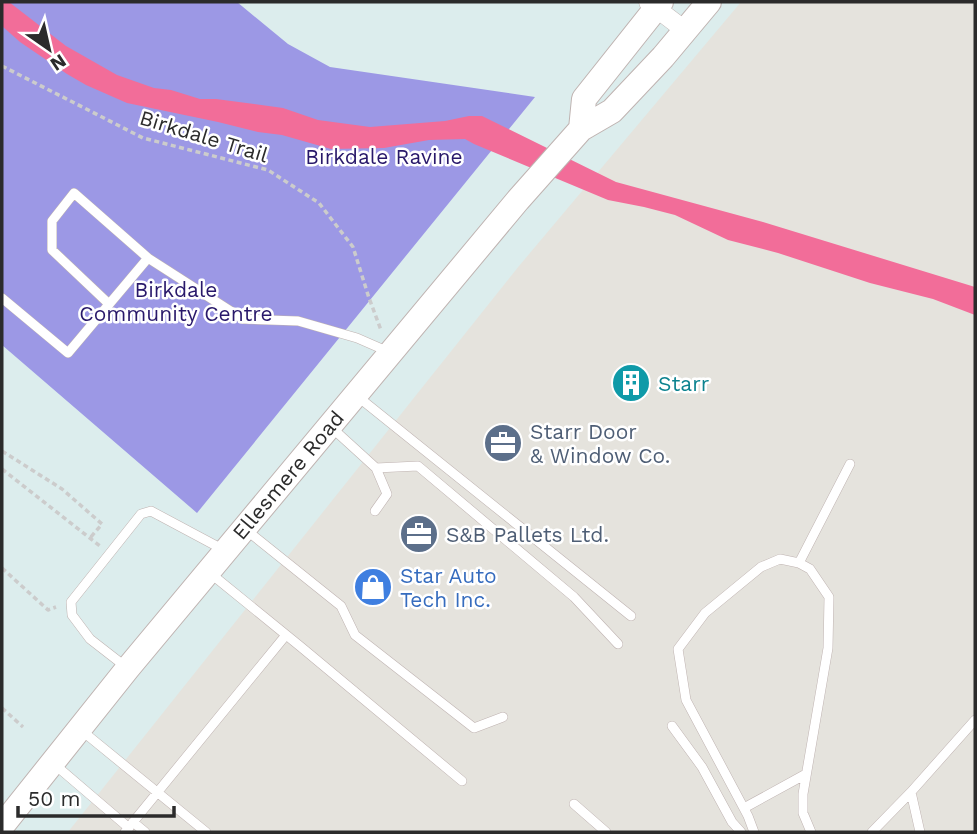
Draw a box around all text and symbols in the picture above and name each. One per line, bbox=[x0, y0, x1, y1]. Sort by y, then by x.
north arrow bbox=[14, 14, 84, 84]
text: N bbox=[46, 49, 70, 76]
street label: Birkdale Trail bbox=[137, 105, 272, 168]
park label: Birkdale Ravine bbox=[305, 144, 463, 169]
park label: Birkdale Community Centre bbox=[79, 277, 273, 326]
building icon: Starr bbox=[610, 362, 652, 404]
place label: Starr bbox=[658, 371, 710, 396]
street label: Ellesmere Road bbox=[227, 406, 349, 544]
place label: Starr Door & Window Co. bbox=[530, 419, 670, 468]
office icon: Starr Door & Window Co. bbox=[482, 422, 524, 464]
office icon: S&B Pallets Ltd. bbox=[398, 513, 440, 555]
place label: S&B Pallets Ltd. bbox=[446, 522, 609, 547]
place label: Star Auto Tech Inc. bbox=[400, 563, 497, 612]
shop icon: Star Auto Tech Inc. bbox=[352, 566, 394, 608]
scale bar bbox=[18, 774, 173, 818]
text: 50 m bbox=[28, 786, 80, 811]

